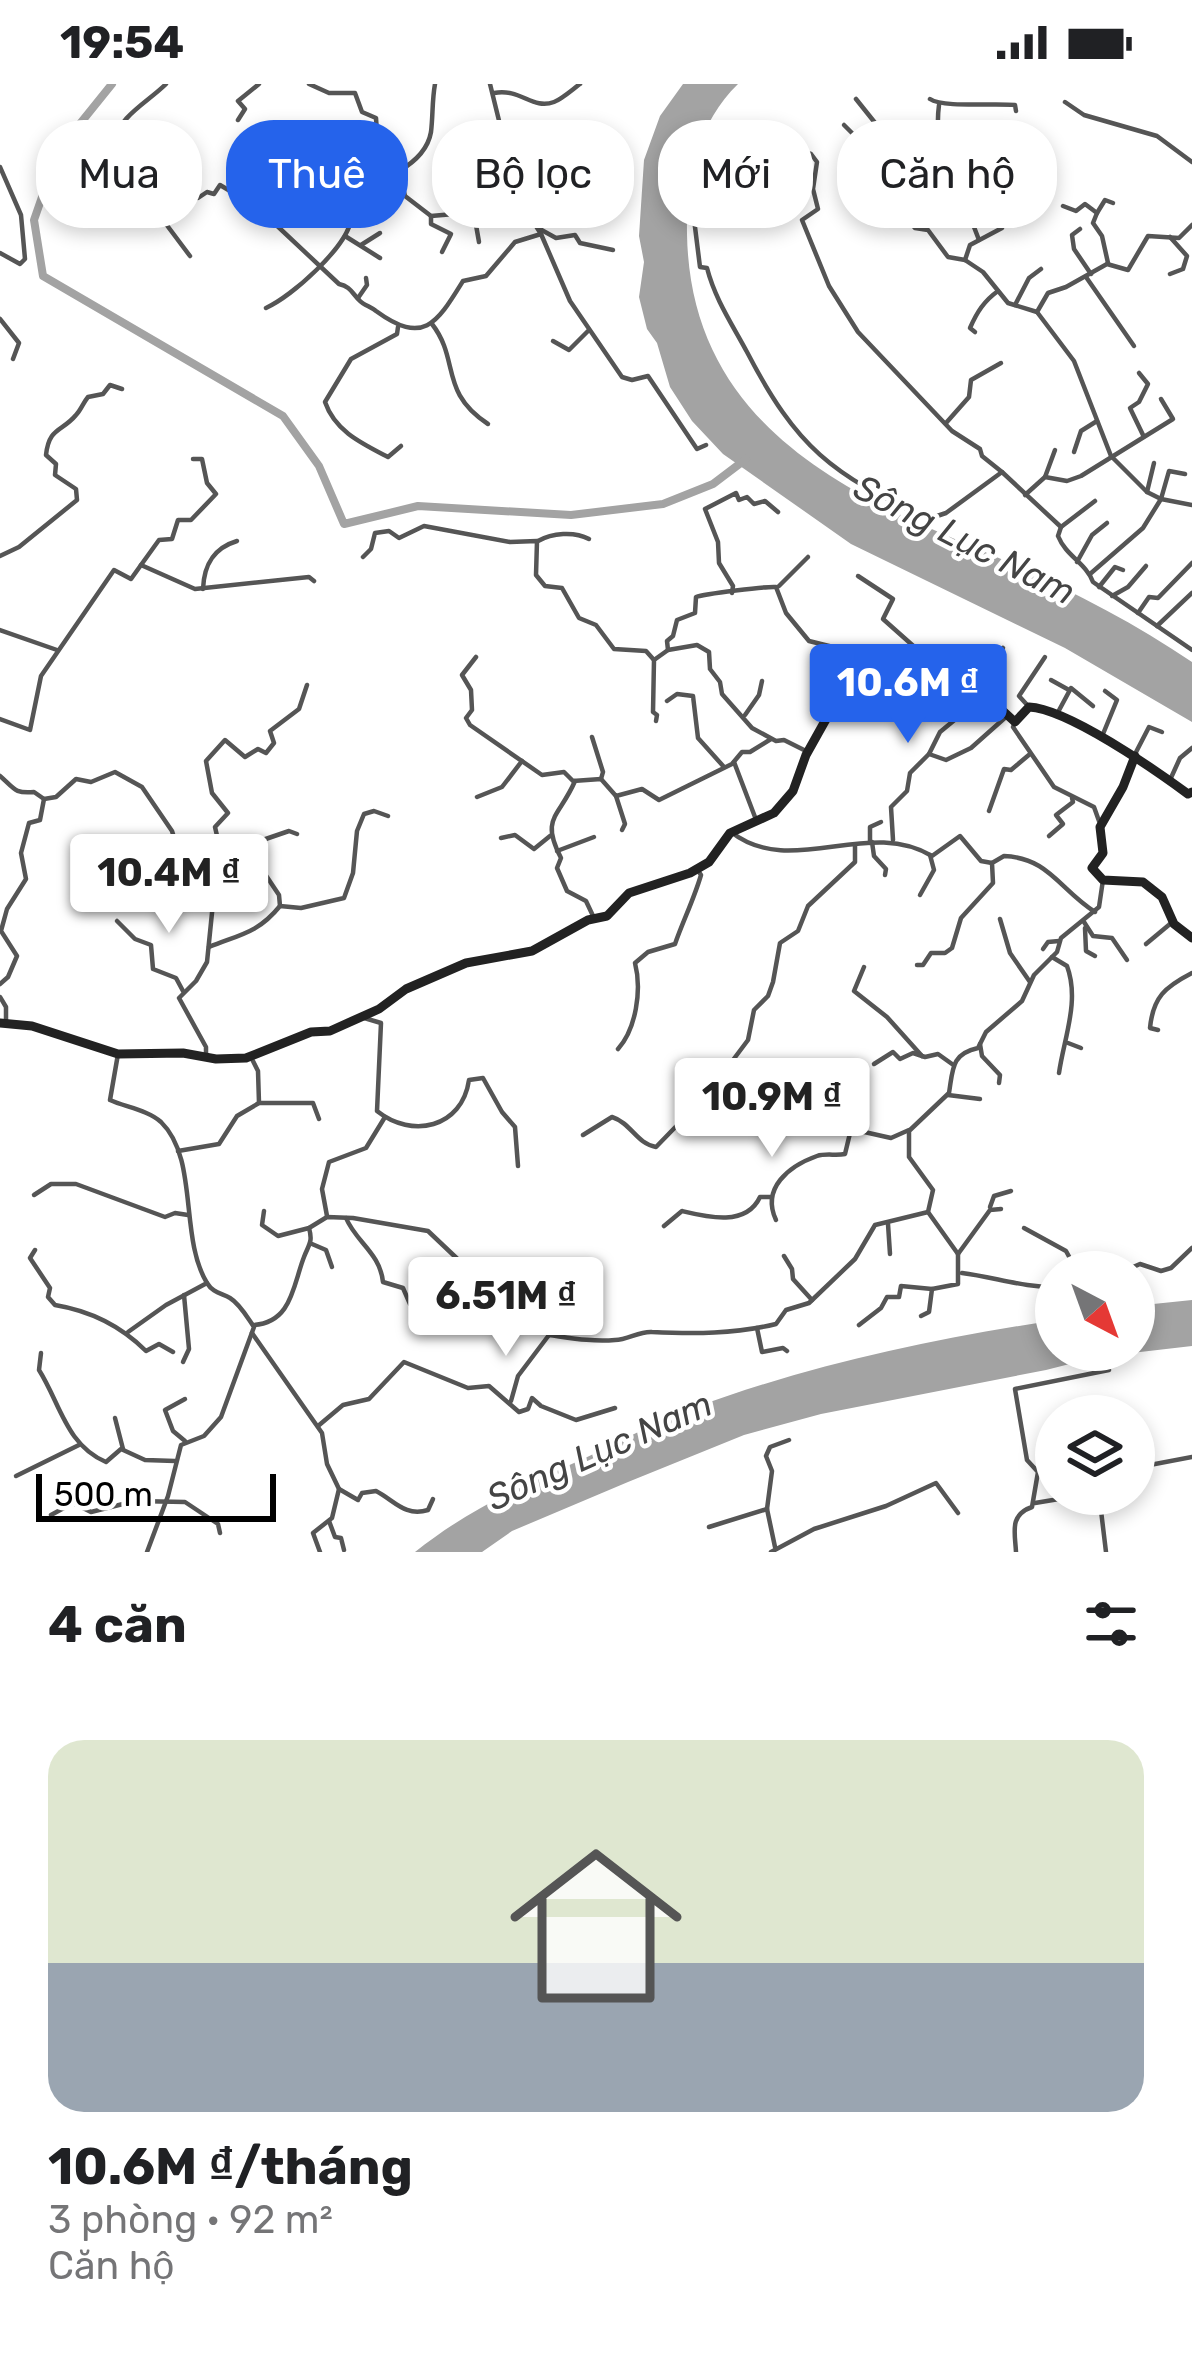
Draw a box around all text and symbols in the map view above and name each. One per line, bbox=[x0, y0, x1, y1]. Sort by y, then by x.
text: 19:54 bbox=[60, 16, 184, 69]
chip: Mua bbox=[36, 120, 202, 228]
chip: Thuê bbox=[226, 120, 408, 228]
chip: Bộ lọc bbox=[432, 120, 634, 228]
chip: Mới bbox=[658, 120, 813, 228]
chip: Căn hộ bbox=[837, 120, 1057, 228]
water label: Sông Lục Nam bbox=[847, 465, 1082, 614]
pin: 10.6M ₫ bbox=[797, 644, 1019, 746]
text: 10.6M ₫ bbox=[837, 660, 979, 706]
pin: 10.4M ₫ bbox=[58, 834, 280, 936]
text: 10.4M ₫ bbox=[97, 850, 241, 896]
pin: 10.9M ₫ bbox=[661, 1058, 883, 1160]
text: 10.9M ₫ bbox=[702, 1074, 842, 1120]
north arrow bbox=[1035, 1251, 1155, 1371]
map controls bbox=[1035, 1251, 1155, 1515]
pin: 6.51M ₫ bbox=[395, 1257, 617, 1359]
text: 6.51M ₫ bbox=[435, 1273, 577, 1319]
water label: Sông Lục Nam bbox=[480, 1382, 719, 1519]
button: layers bbox=[1035, 1395, 1155, 1515]
scale bar bbox=[36, 1468, 276, 1521]
text: 500 m bbox=[54, 1475, 153, 1514]
icon: filters bbox=[1078, 1591, 1144, 1657]
text: 4 căn bbox=[48, 1594, 187, 1655]
icon: home bbox=[488, 1818, 704, 2034]
text: 10.6M ₫/tháng bbox=[48, 2136, 413, 2197]
text: 3 phòng · 92 m² bbox=[48, 2197, 333, 2243]
text: Căn hộ bbox=[48, 2243, 174, 2289]

